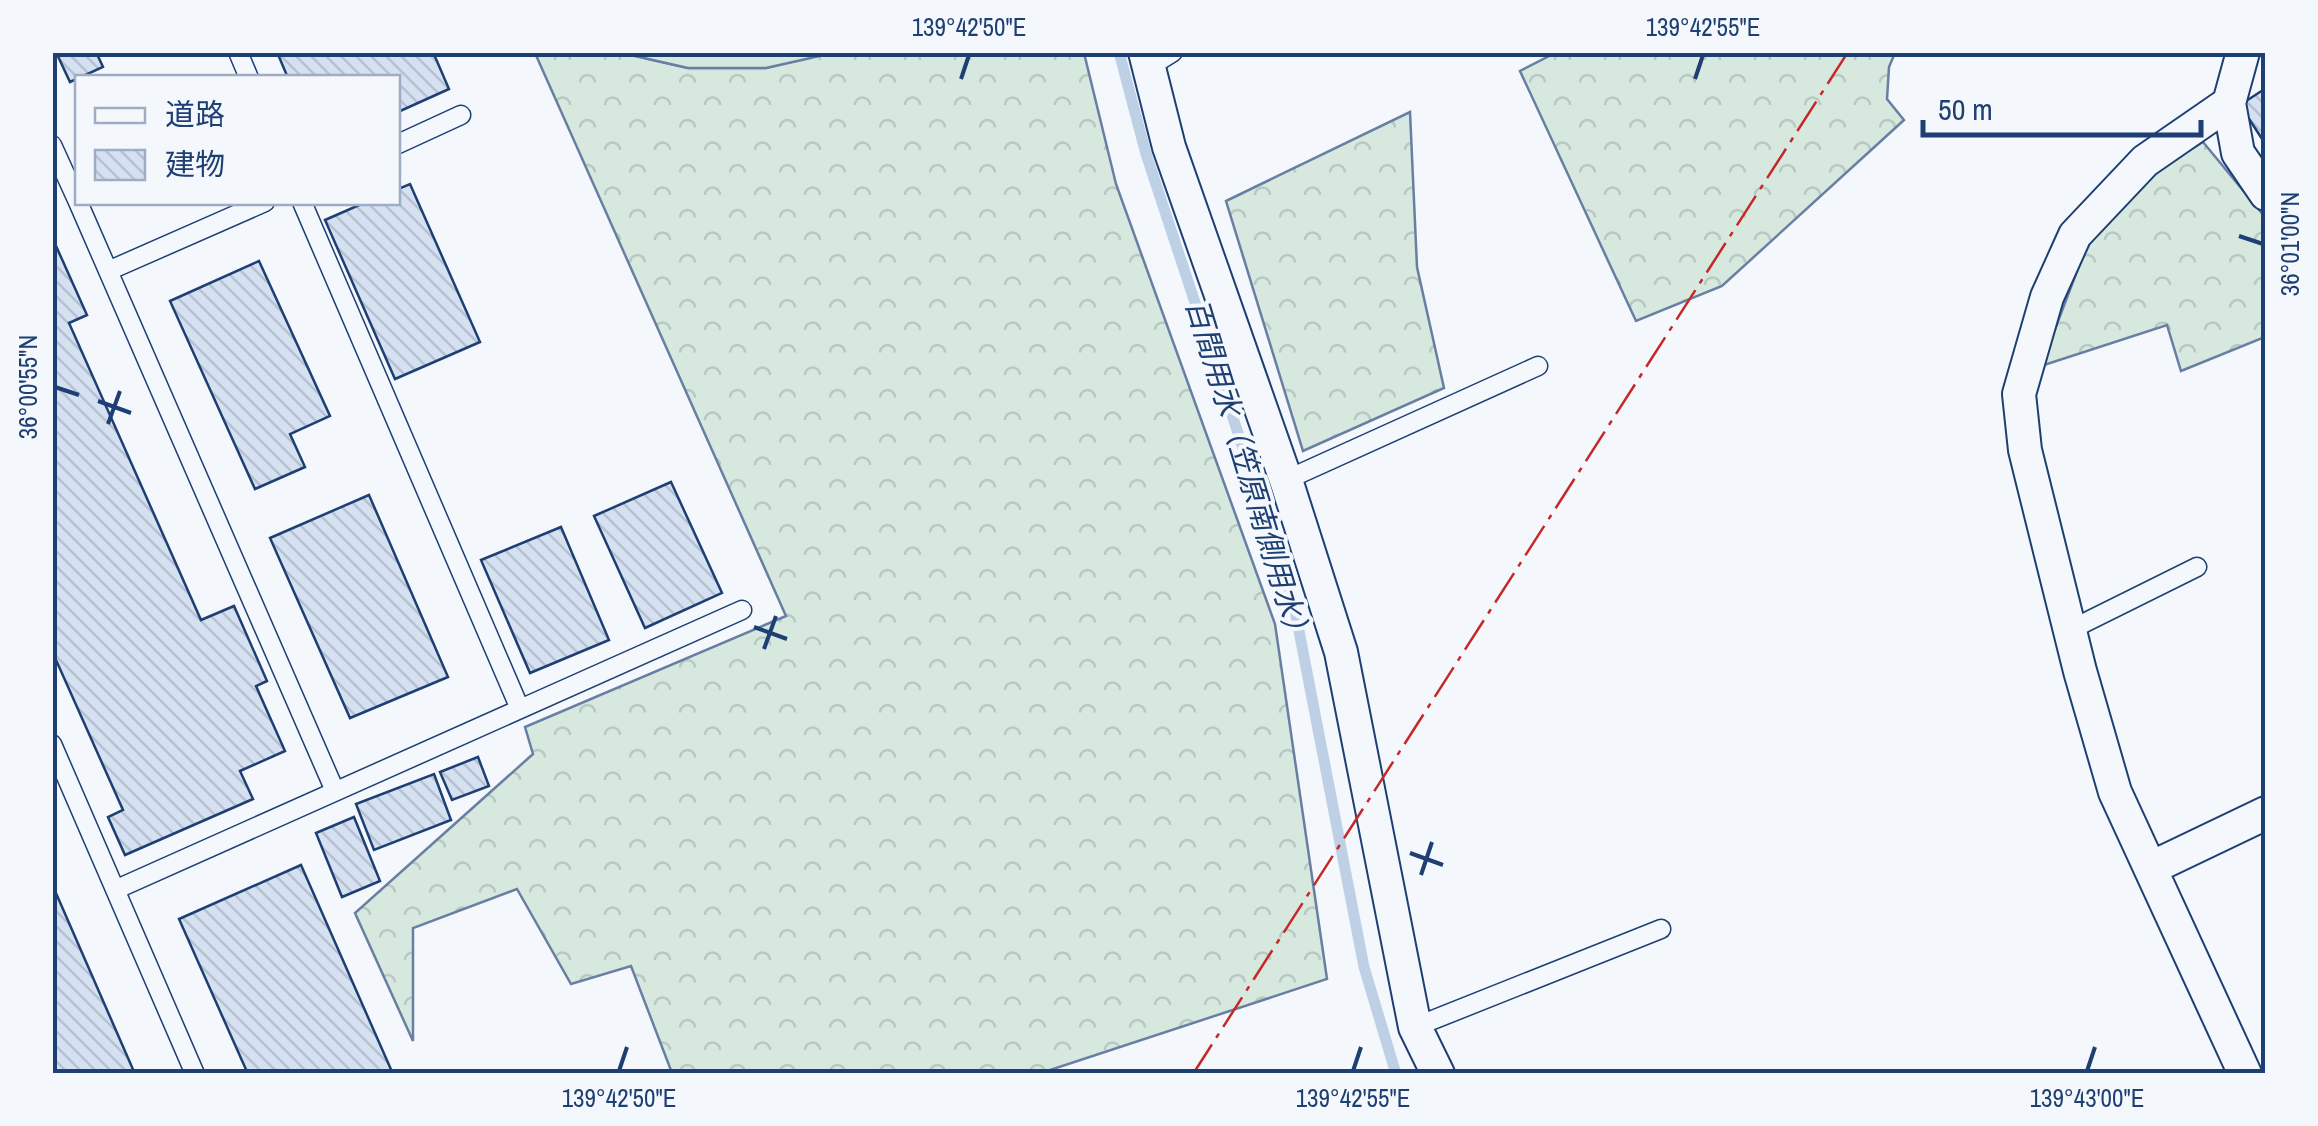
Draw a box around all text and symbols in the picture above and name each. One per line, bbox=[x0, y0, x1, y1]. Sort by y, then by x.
text: 139°42'50"E bbox=[912, 10, 1026, 44]
text: 139°42'55"E bbox=[1646, 10, 1760, 44]
legend bbox=[75, 75, 400, 205]
scale bar bbox=[1923, 75, 2200, 137]
text: 50 m bbox=[1938, 89, 1993, 129]
text: 道路 bbox=[165, 94, 225, 134]
text: 建物 bbox=[165, 144, 225, 184]
text: 36°01'00"N bbox=[2273, 192, 2307, 296]
water label: 百間用水（笠原南側用水） bbox=[1177, 294, 1321, 650]
text: 36°00'55"N bbox=[11, 335, 45, 439]
text: 139°42'50"E bbox=[562, 1081, 676, 1115]
text: 139°42'55"E bbox=[1296, 1081, 1410, 1115]
text: 139°43'00"E bbox=[2030, 1081, 2144, 1115]

